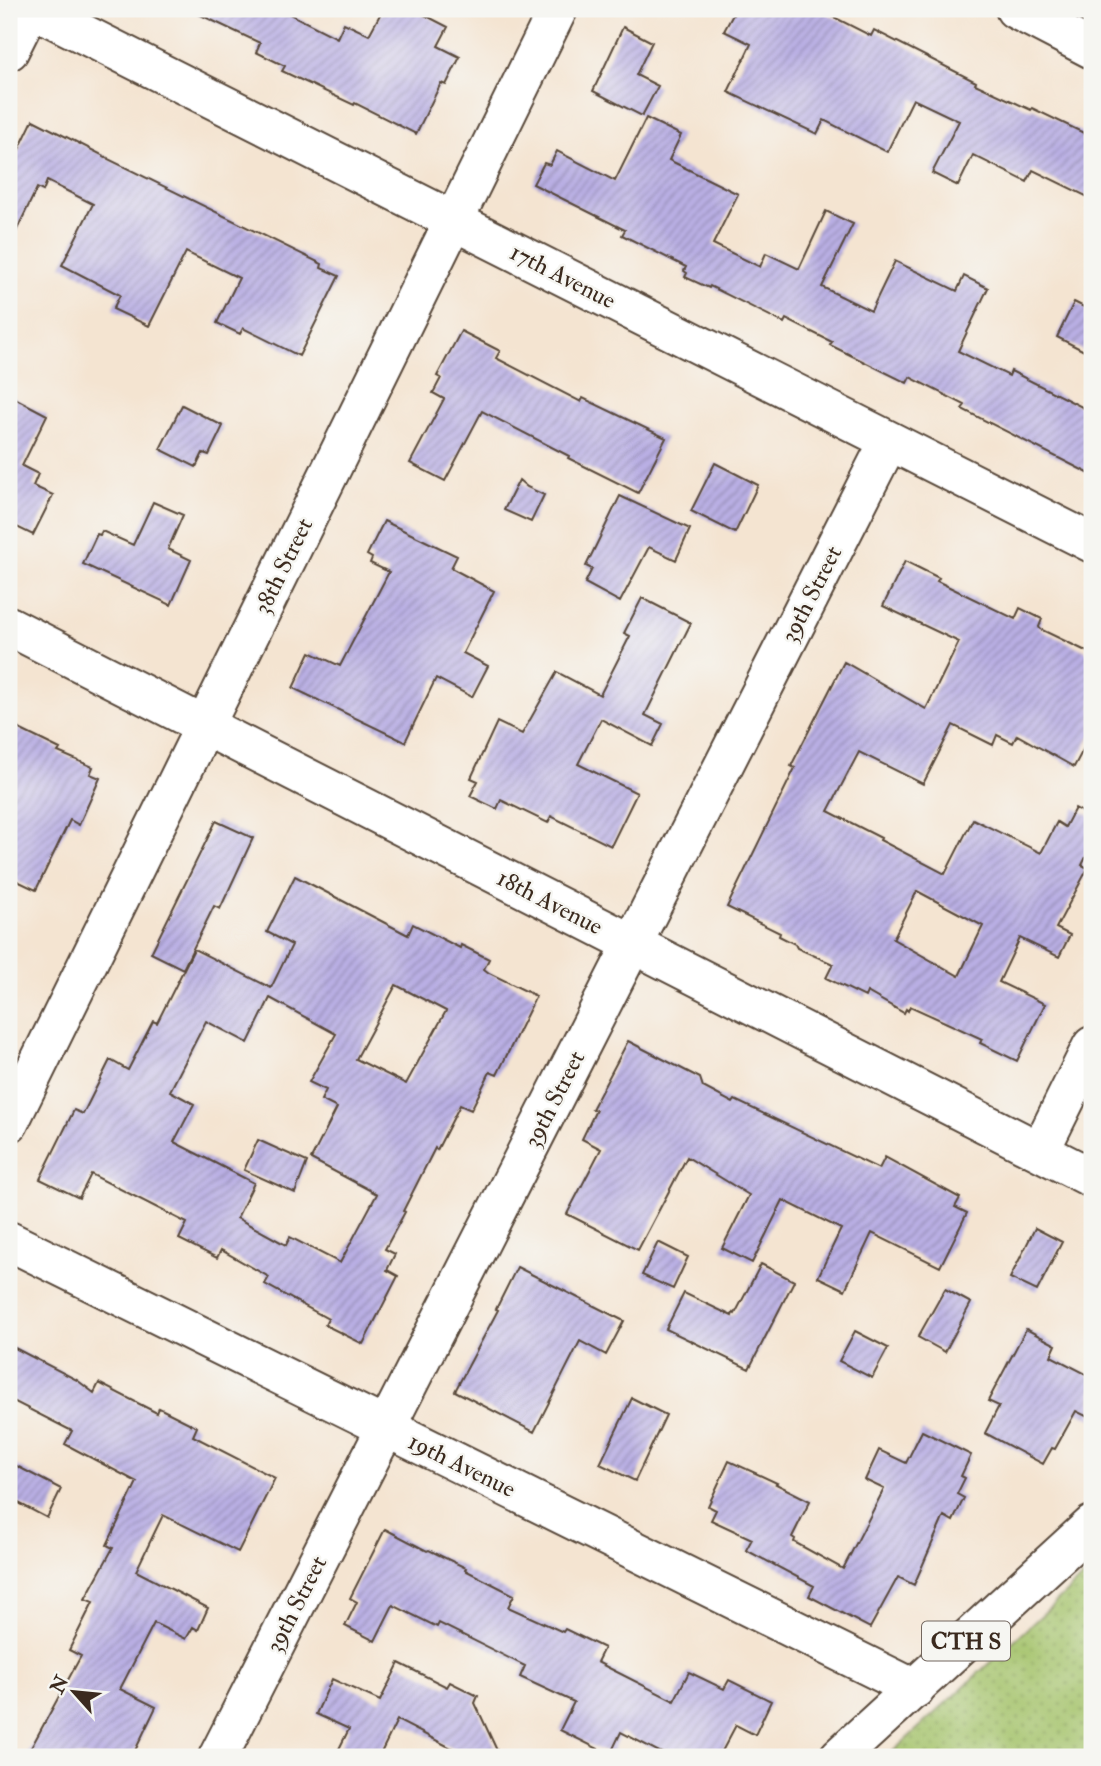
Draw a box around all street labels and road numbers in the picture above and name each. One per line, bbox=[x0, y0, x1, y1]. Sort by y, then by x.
street label: 17th Avenue bbox=[505, 237, 621, 316]
street label: 38th Street bbox=[247, 513, 320, 620]
street label: 39th Street bbox=[774, 540, 849, 648]
street label: 18th Avenue bbox=[492, 863, 608, 942]
street label: 39th Street bbox=[517, 1045, 592, 1153]
street label: 19th Avenue bbox=[403, 1426, 521, 1505]
street label: 39th Street bbox=[259, 1550, 334, 1658]
road number: CTH S bbox=[922, 1622, 1010, 1660]

